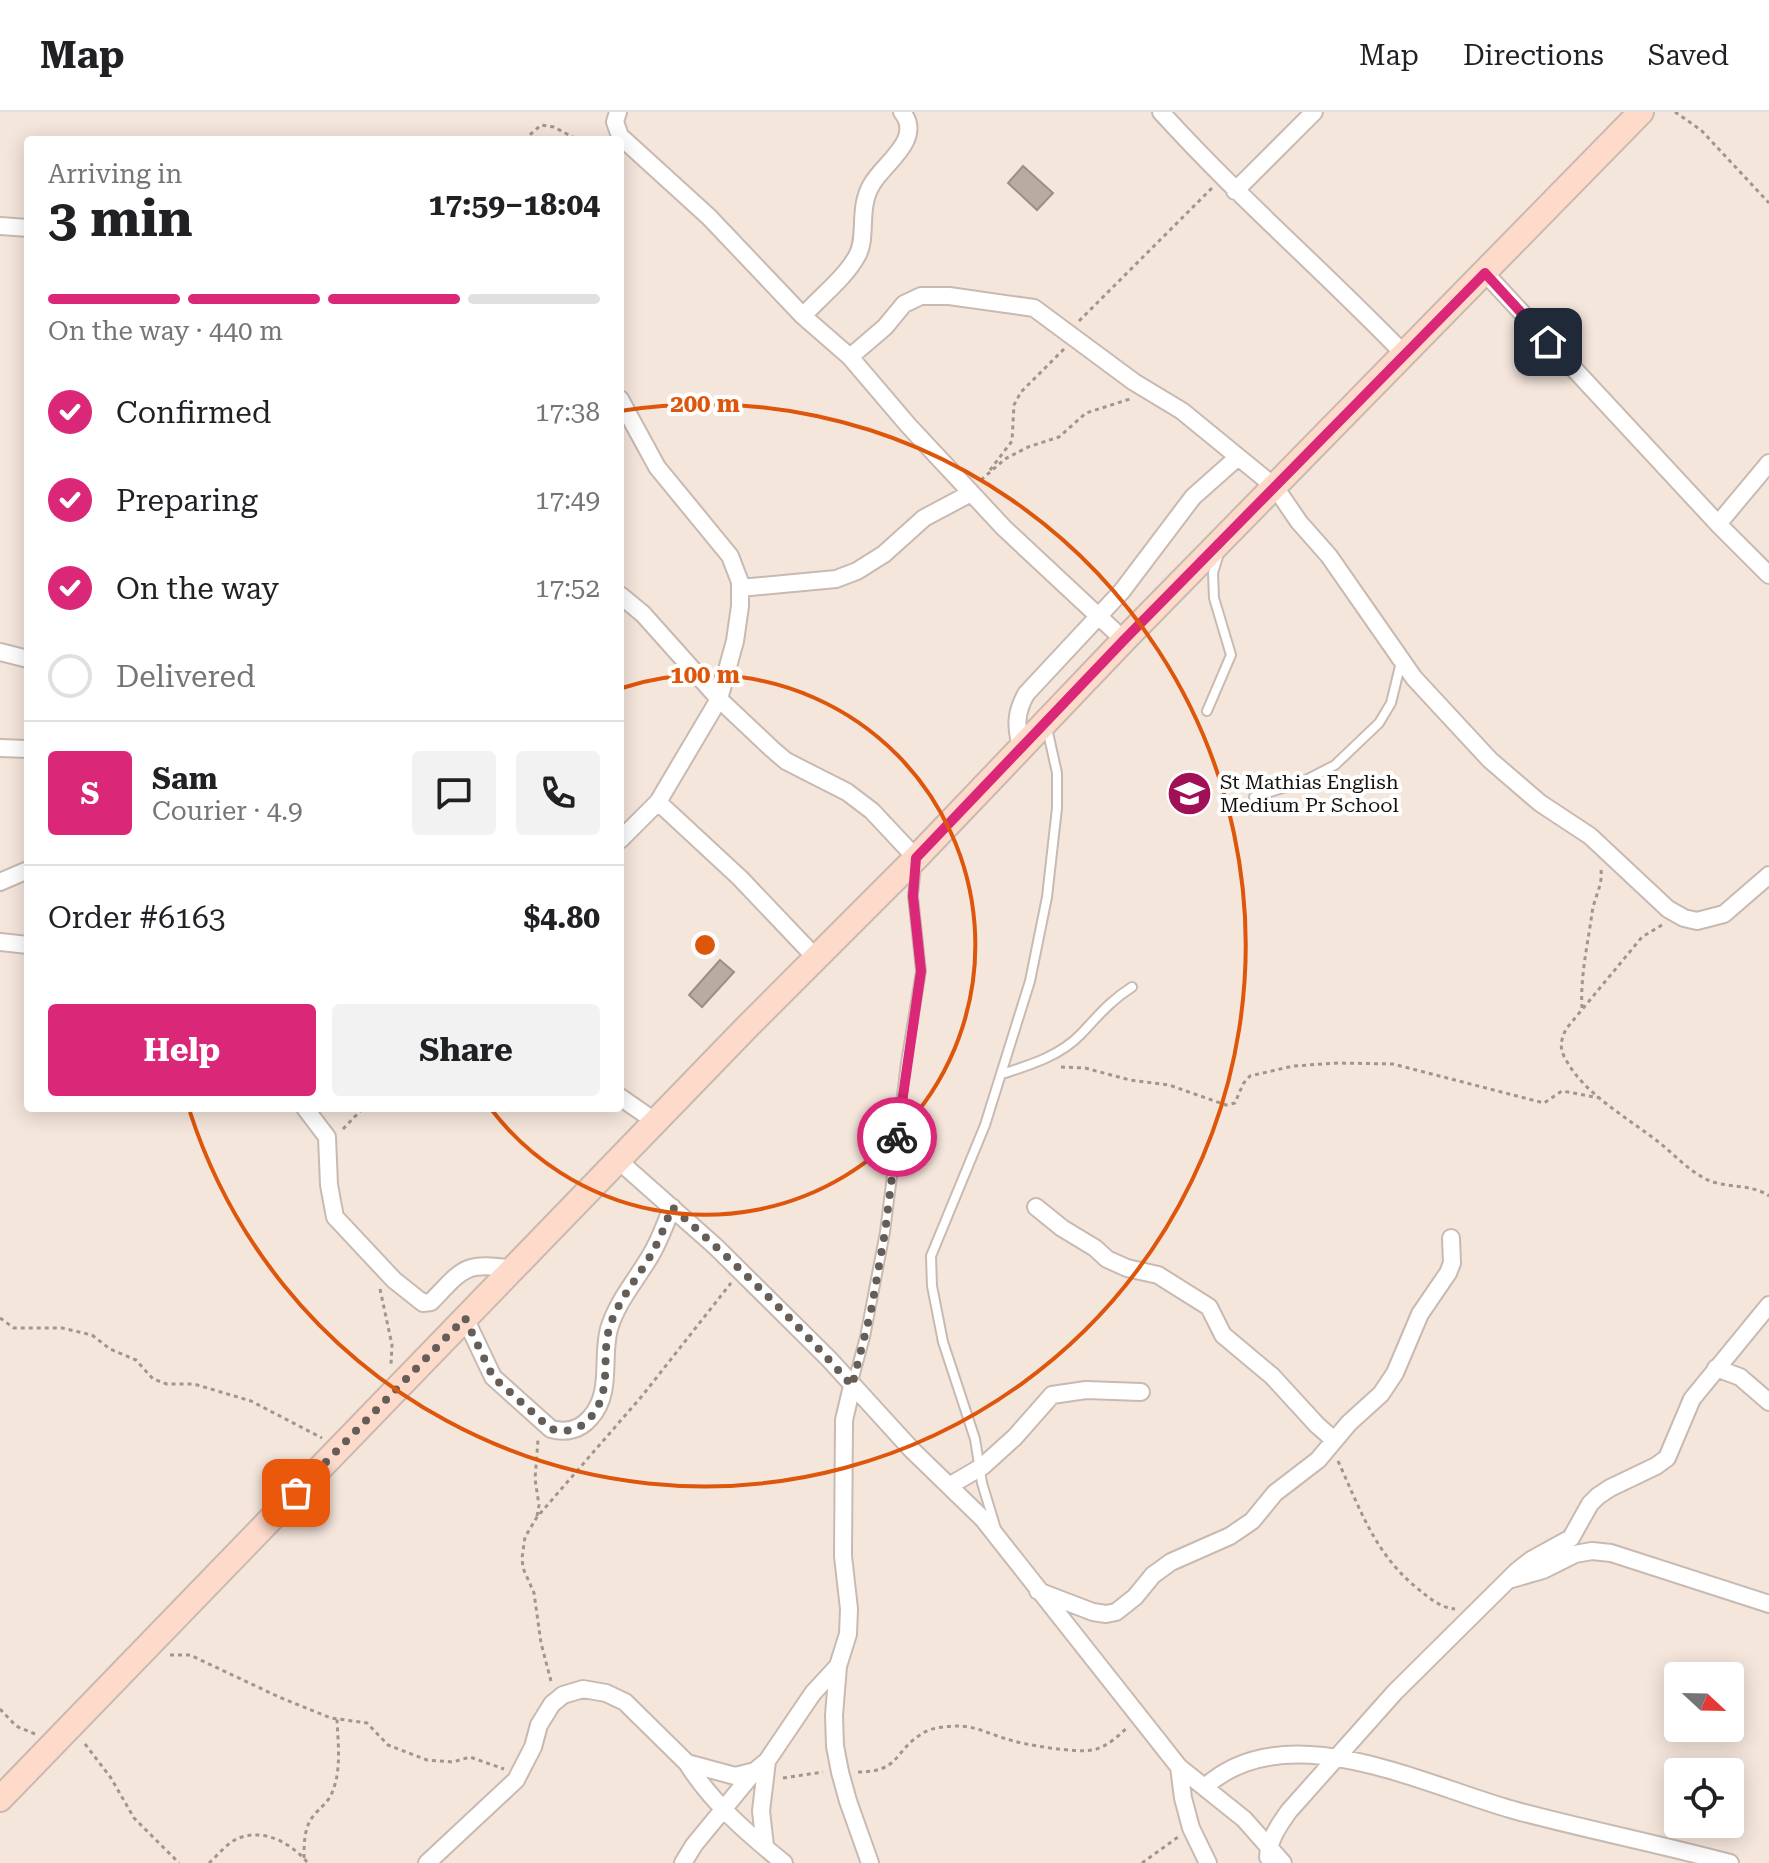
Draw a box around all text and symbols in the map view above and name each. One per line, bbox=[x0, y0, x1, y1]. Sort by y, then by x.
text: Map bbox=[40, 33, 125, 77]
text: Map bbox=[1359, 39, 1419, 72]
text: Directions bbox=[1463, 39, 1604, 72]
text: Saved bbox=[1648, 39, 1729, 72]
text: Arriving in bbox=[48, 159, 182, 189]
text: 17:59–18:04 bbox=[428, 187, 600, 222]
text: 3 min bbox=[48, 188, 193, 249]
pin bbox=[1514, 308, 1582, 376]
text: On the way · 440 m bbox=[48, 316, 283, 346]
icon: home bbox=[1526, 320, 1570, 364]
icon: check bbox=[48, 390, 92, 434]
text: 200 m bbox=[670, 390, 740, 418]
text: Confirmed bbox=[116, 395, 271, 430]
text: 17:38 bbox=[535, 397, 600, 427]
icon: check bbox=[48, 478, 92, 522]
text: Preparing bbox=[116, 483, 258, 518]
text: 17:49 bbox=[535, 485, 600, 515]
icon: check bbox=[48, 566, 92, 610]
text: On the way bbox=[116, 571, 279, 606]
text: 17:52 bbox=[535, 573, 600, 603]
text: Delivered bbox=[116, 659, 255, 694]
text: 100 m bbox=[670, 661, 740, 689]
button: chat bbox=[412, 751, 496, 835]
button: phone bbox=[516, 751, 600, 835]
text: Sam bbox=[152, 761, 218, 796]
school or university icon: St Mathias English Medium Pr School bbox=[1165, 770, 1213, 818]
place label: St Mathias English Medium Pr School bbox=[1220, 770, 1399, 817]
text: S bbox=[81, 776, 99, 811]
text: Courier · 4.9 bbox=[152, 796, 302, 826]
text: Order #6163 bbox=[48, 900, 226, 935]
text: $4.80 bbox=[523, 900, 600, 935]
centre of rings bbox=[691, 931, 719, 959]
button: Help bbox=[48, 1004, 316, 1096]
button: Share bbox=[332, 1004, 600, 1096]
courier bbox=[857, 1097, 937, 1177]
icon: bike bbox=[875, 1115, 919, 1159]
pin bbox=[262, 1459, 330, 1527]
icon: bag bbox=[274, 1471, 318, 1515]
north arrow bbox=[1664, 1662, 1744, 1742]
map controls bbox=[1664, 1662, 1744, 1838]
button: locate bbox=[1664, 1758, 1744, 1838]

